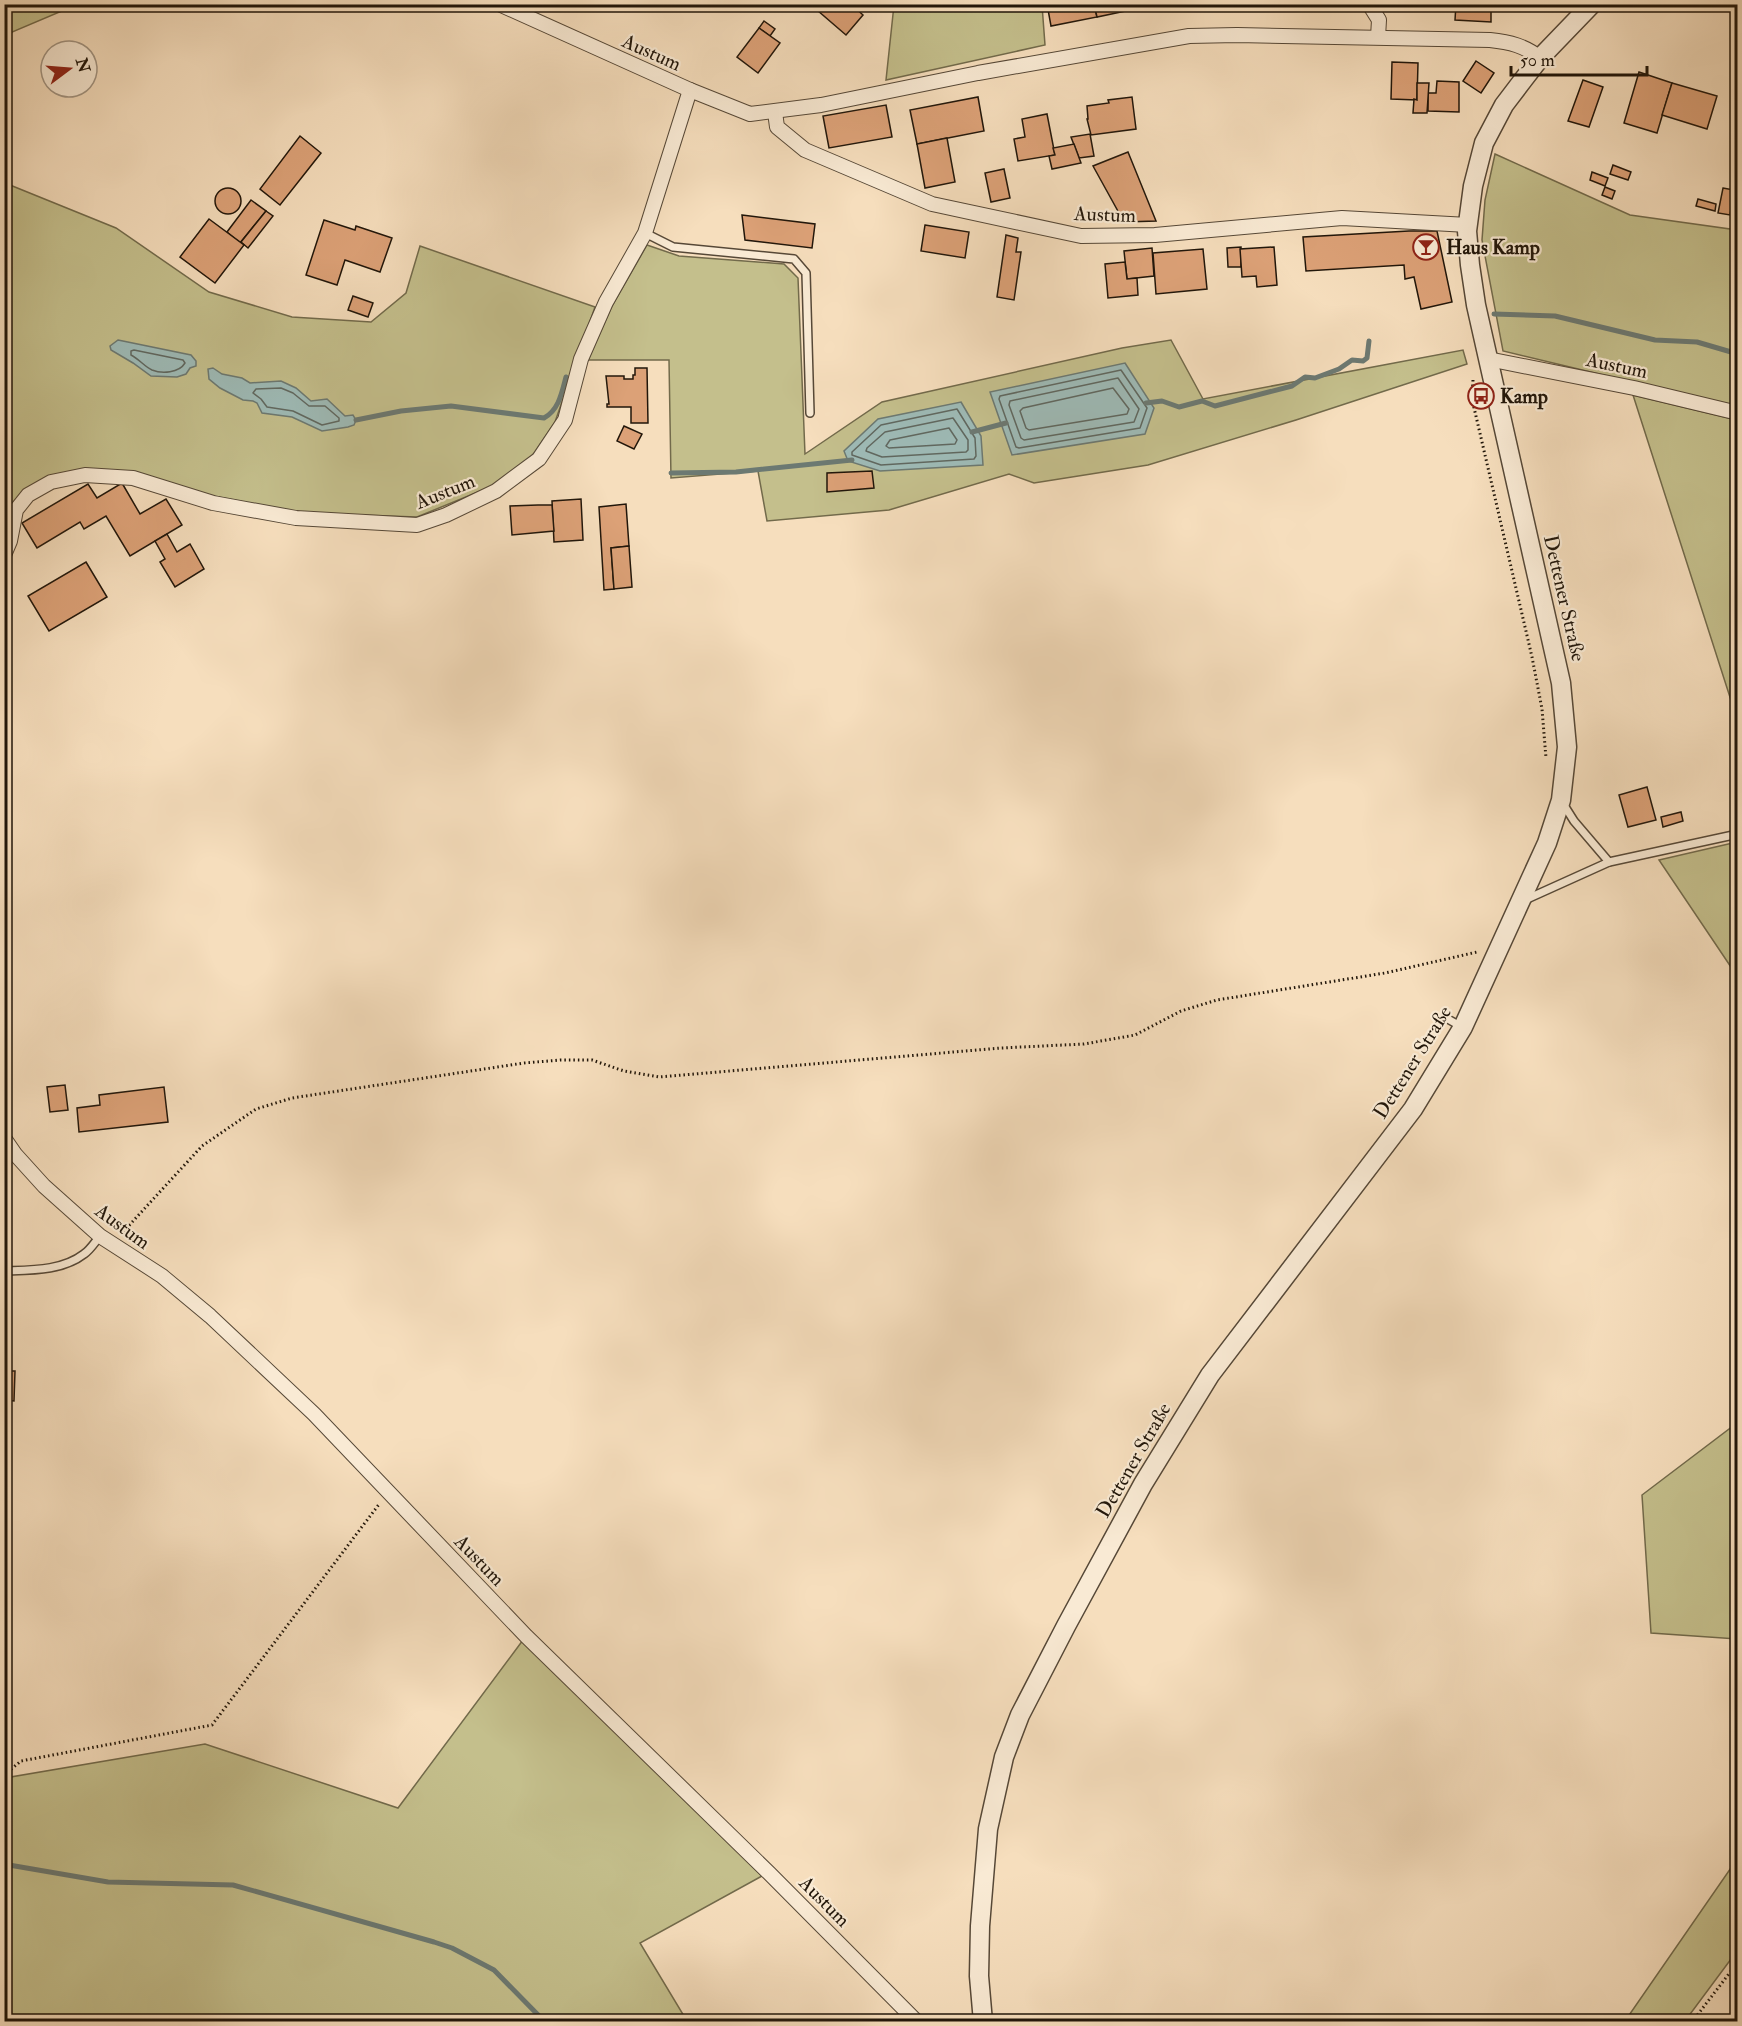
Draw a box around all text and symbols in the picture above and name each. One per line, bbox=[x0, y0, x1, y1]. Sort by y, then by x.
street label: Austum bbox=[617, 28, 686, 77]
north arrow bbox=[39, 39, 99, 99]
scale bar bbox=[1511, 39, 1648, 77]
text: 50 m bbox=[1520, 49, 1555, 72]
text: N bbox=[71, 55, 94, 75]
street label: Austum bbox=[1072, 201, 1137, 228]
bar icon: Haus Kamp bbox=[1411, 232, 1441, 262]
place label: Haus Kamp bbox=[1446, 235, 1540, 261]
street label: Austum bbox=[1583, 347, 1650, 384]
bus stop icon: Kamp bbox=[1466, 381, 1496, 411]
place label: Kamp bbox=[1500, 384, 1548, 410]
street label: Austum bbox=[411, 468, 479, 515]
street label: Dettener Straße bbox=[1538, 533, 1591, 664]
street label: Dettener Straße bbox=[1368, 1001, 1457, 1123]
street label: Austum bbox=[89, 1197, 156, 1255]
street label: Dettener Straße bbox=[1090, 1398, 1176, 1522]
street label: Austum bbox=[448, 1529, 511, 1592]
street label: Austum bbox=[793, 1870, 856, 1933]

